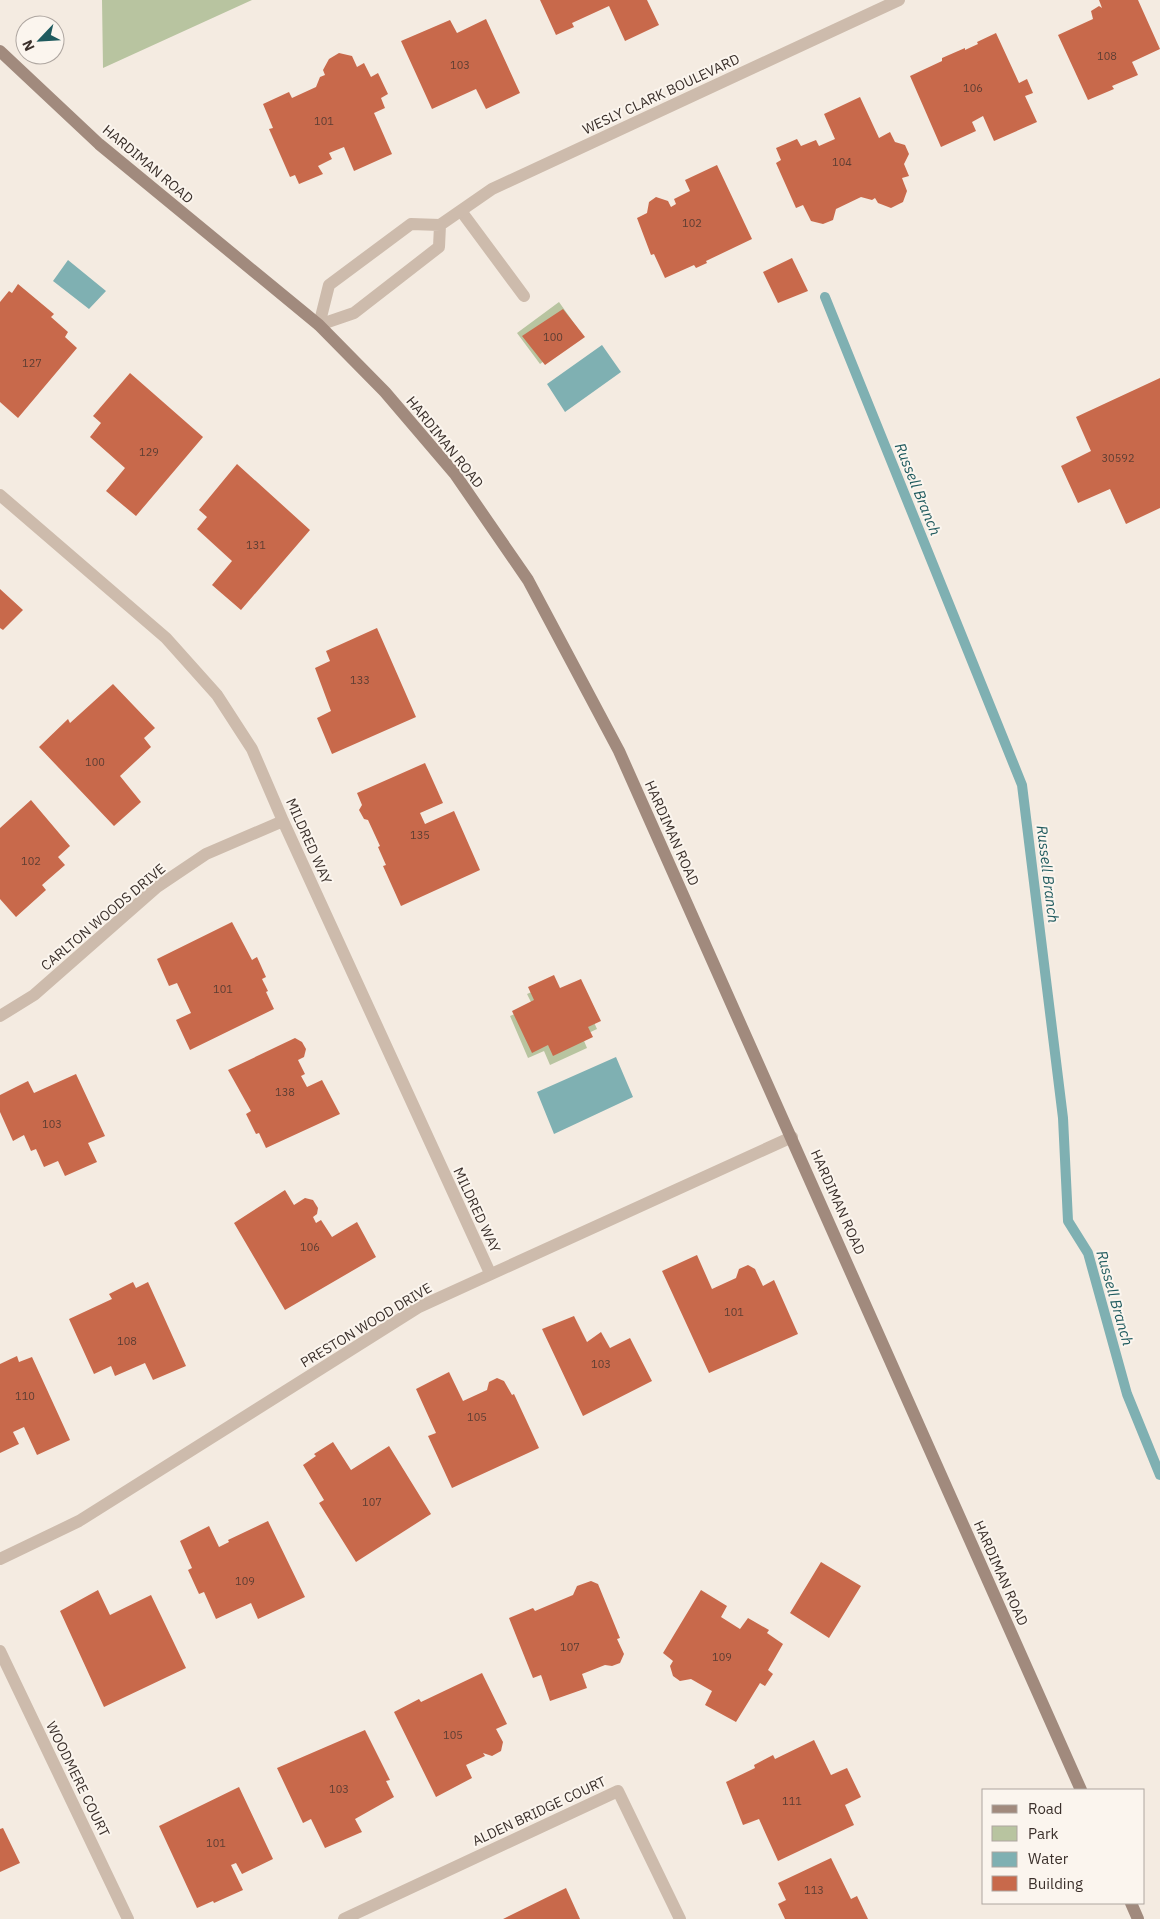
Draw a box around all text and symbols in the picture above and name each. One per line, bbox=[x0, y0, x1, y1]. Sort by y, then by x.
north arrow bbox=[15, 15, 65, 65]
text: N bbox=[18, 37, 39, 54]
house number: 108 bbox=[1097, 49, 1117, 63]
street label: WESLY CLARK BOULEVARD bbox=[580, 50, 742, 138]
house number: 103 bbox=[450, 58, 470, 72]
house number: 106 bbox=[963, 81, 983, 95]
house number: 101 bbox=[314, 114, 334, 128]
street label: HARDIMAN ROAD bbox=[99, 121, 197, 207]
house number: 104 bbox=[832, 155, 852, 169]
house number: 102 bbox=[682, 216, 702, 230]
house number: 100 bbox=[543, 330, 563, 344]
house number: 127 bbox=[22, 356, 42, 370]
street label: HARDIMAN ROAD bbox=[402, 392, 488, 492]
water label: Russell Branch bbox=[891, 440, 945, 538]
house number: 129 bbox=[139, 445, 159, 459]
house number: 30592 bbox=[1102, 451, 1135, 465]
house number: 131 bbox=[246, 538, 266, 552]
house number: 133 bbox=[350, 673, 370, 687]
house number: 100 bbox=[85, 755, 105, 769]
street label: HARDIMAN ROAD bbox=[641, 778, 703, 888]
street label: MILDRED WAY bbox=[282, 795, 336, 887]
water label: Russell Branch bbox=[1033, 824, 1063, 924]
house number: 135 bbox=[410, 828, 430, 842]
house number: 102 bbox=[21, 854, 41, 868]
street label: CARLTON WOODS DRIVE bbox=[37, 860, 169, 974]
house number: 101 bbox=[213, 982, 233, 996]
house number: 138 bbox=[275, 1085, 295, 1099]
house number: 103 bbox=[42, 1117, 62, 1131]
street label: HARDIMAN ROAD bbox=[807, 1147, 869, 1257]
street label: MILDRED WAY bbox=[449, 1164, 505, 1256]
house number: 106 bbox=[300, 1240, 320, 1254]
water label: Russell Branch bbox=[1092, 1248, 1138, 1348]
street label: PRESTON WOOD DRIVE bbox=[297, 1279, 435, 1371]
house number: 101 bbox=[724, 1305, 744, 1319]
house number: 108 bbox=[117, 1334, 137, 1348]
house number: 103 bbox=[591, 1357, 611, 1371]
house number: 110 bbox=[15, 1389, 35, 1403]
house number: 105 bbox=[467, 1410, 487, 1424]
house number: 107 bbox=[362, 1495, 382, 1509]
street label: HARDIMAN ROAD bbox=[970, 1518, 1032, 1628]
house number: 109 bbox=[235, 1574, 255, 1588]
house number: 107 bbox=[560, 1640, 580, 1654]
house number: 109 bbox=[712, 1650, 732, 1664]
street label: WOODMERE COURT bbox=[42, 1718, 114, 1840]
house number: 105 bbox=[443, 1728, 463, 1742]
street label: ALDEN BRIDGE COURT bbox=[469, 1772, 609, 1850]
house number: 103 bbox=[329, 1782, 349, 1796]
legend bbox=[982, 1789, 1145, 1904]
house number: 111 bbox=[782, 1794, 802, 1808]
text: Road bbox=[1028, 1799, 1063, 1818]
text: Park bbox=[1028, 1824, 1058, 1843]
house number: 101 bbox=[206, 1836, 226, 1850]
text: Water bbox=[1028, 1849, 1069, 1868]
text: Building bbox=[1028, 1874, 1083, 1893]
house number: 113 bbox=[804, 1883, 824, 1897]

